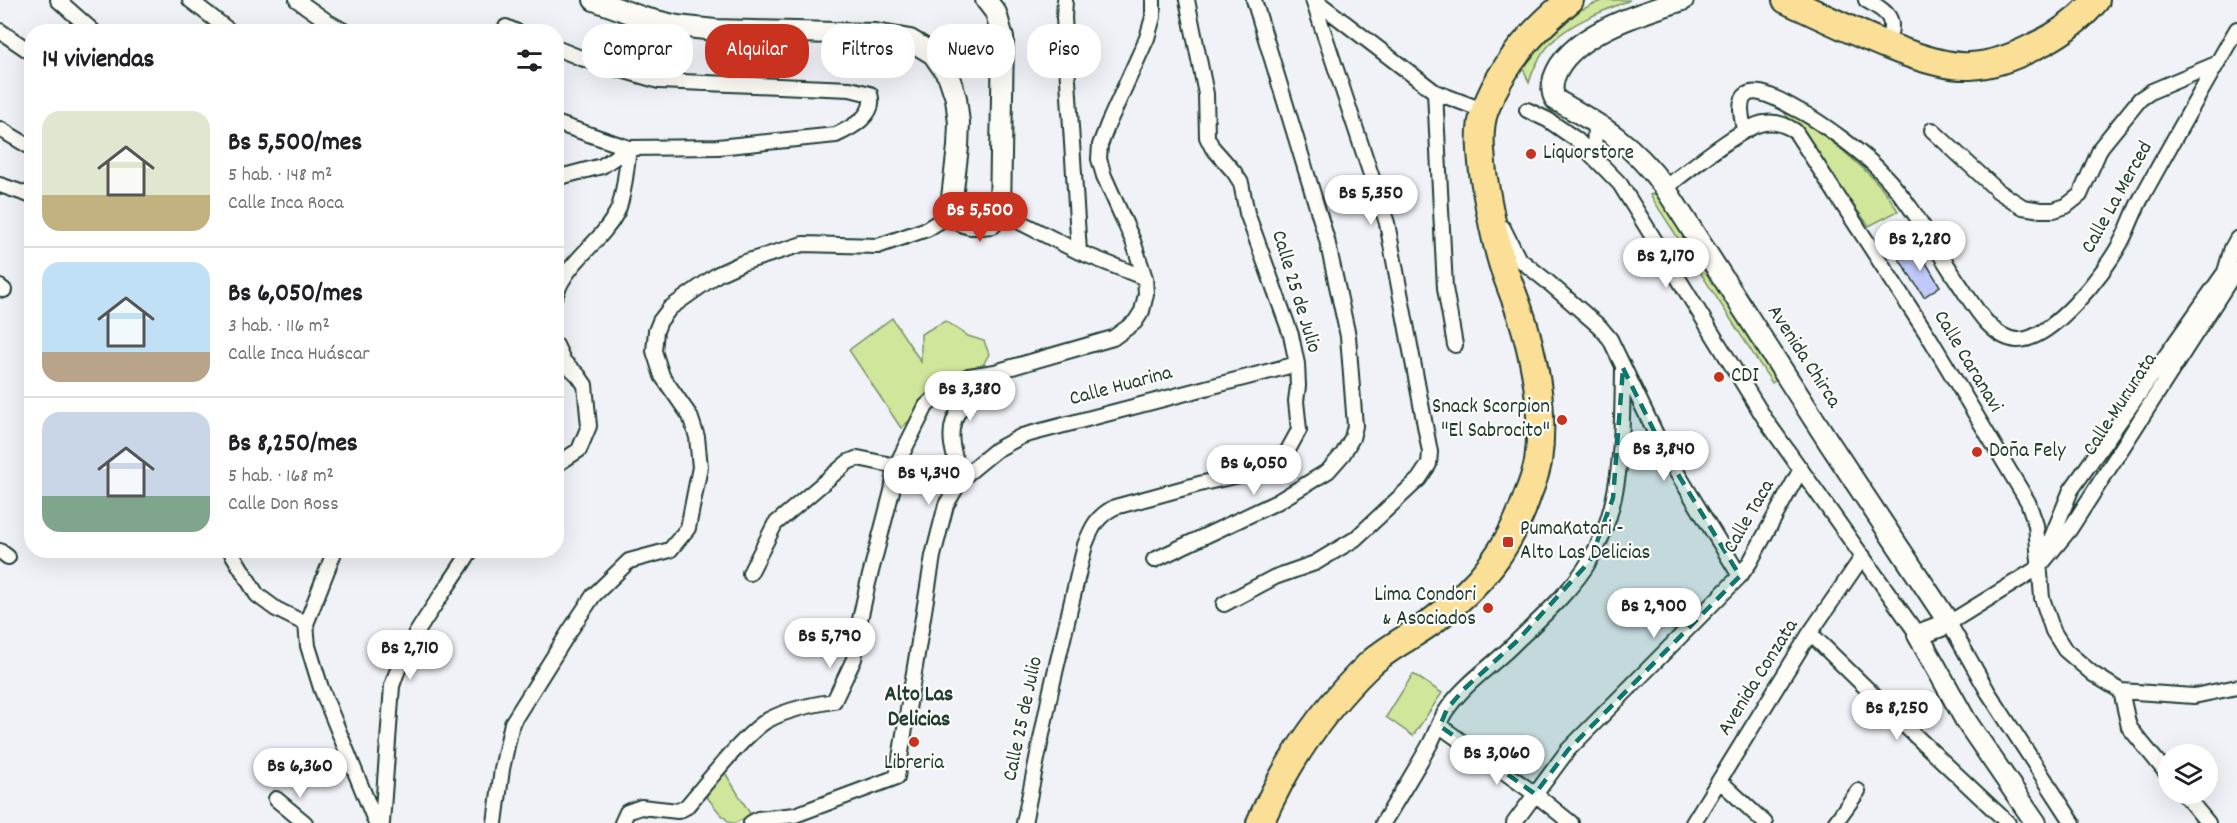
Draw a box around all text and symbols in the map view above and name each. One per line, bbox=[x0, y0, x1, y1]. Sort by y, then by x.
chip: Comprar bbox=[582, 24, 693, 78]
chip: Alquilar bbox=[705, 24, 809, 78]
chip: Filtros bbox=[821, 24, 915, 78]
chip: Nuevo bbox=[927, 24, 1015, 78]
chip: Piso bbox=[1027, 24, 1101, 78]
text: 14 viviendas bbox=[42, 42, 154, 79]
icon: filters bbox=[513, 44, 546, 77]
text: Bs 5,500/mes bbox=[228, 125, 362, 162]
icon: home bbox=[90, 135, 162, 207]
street label: Calle La Merced bbox=[2075, 136, 2161, 260]
place label: Liquorstore bbox=[1543, 139, 1634, 169]
marker: Liquorstore bbox=[1524, 147, 1538, 161]
text: 5 hab. · 148 m² bbox=[228, 162, 332, 190]
pin: Bs 5,350 bbox=[1309, 175, 1433, 226]
text: Bs 5,350 bbox=[1339, 180, 1403, 208]
text: Calle Inca Roca bbox=[228, 190, 344, 218]
pin: Bs 5,500 bbox=[918, 192, 1042, 243]
text: Bs 5,500 bbox=[947, 197, 1013, 225]
pin: Bs 2,280 bbox=[1858, 221, 1982, 272]
text: Bs 2,280 bbox=[1889, 226, 1951, 254]
street label: Calle 25 de Julio bbox=[1262, 227, 1328, 357]
pin: Bs 2,170 bbox=[1604, 238, 1728, 289]
text: Bs 2,170 bbox=[1637, 243, 1695, 271]
text: Bs 6,050/mes bbox=[228, 276, 363, 313]
icon: home bbox=[90, 286, 162, 358]
street label: Avenida Chirca bbox=[1758, 300, 1848, 415]
street label: Calle Caranavi bbox=[1925, 305, 2009, 419]
text: 3 hab. · 116 m² bbox=[228, 313, 330, 341]
text: Calle Inca Huáscar bbox=[228, 341, 370, 369]
street label: Calle Mururata bbox=[2076, 347, 2166, 463]
street label: Calle Huarina bbox=[1066, 359, 1177, 415]
place label: CDI bbox=[1731, 362, 1759, 392]
marker: CDI bbox=[1712, 370, 1726, 384]
pin: Bs 3,380 bbox=[908, 371, 1032, 422]
text: Bs 3,380 bbox=[939, 376, 1001, 404]
place label: Snack Scorpion "El Sabrocito" bbox=[1432, 393, 1550, 447]
marker: Snack Scorpion "El Sabrocito" bbox=[1555, 413, 1569, 427]
text: Bs 8,250/mes bbox=[228, 426, 358, 463]
pin: Bs 3,840 bbox=[1602, 431, 1726, 482]
icon: home bbox=[90, 436, 162, 508]
text: Bs 3,840 bbox=[1633, 436, 1695, 464]
place label: Doña Fely bbox=[1989, 437, 2066, 467]
pin: Bs 6,050 bbox=[1192, 445, 1316, 496]
marker: Doña Fely bbox=[1970, 445, 1984, 459]
text: Bs 6,050 bbox=[1220, 450, 1288, 478]
pin: Bs 4,340 bbox=[867, 455, 991, 506]
text: Bs 4,340 bbox=[898, 460, 960, 488]
text: 5 hab. · 168 m² bbox=[228, 463, 334, 491]
street label: Calle Taca bbox=[1717, 474, 1784, 559]
text: Calle Don Ross bbox=[228, 491, 339, 519]
place label: PumaKatari - Alto Las Delicias bbox=[1520, 515, 1650, 569]
marker: PumaKatari - Alto Las Delicias bbox=[1501, 535, 1515, 549]
place label: Lima Condori & Asociados bbox=[1374, 581, 1476, 635]
pin: Bs 2,900 bbox=[1592, 588, 1716, 639]
text: Bs 2,900 bbox=[1621, 593, 1687, 621]
marker: Lima Condori & Asociados bbox=[1481, 601, 1495, 615]
street label: Avenida Conzata bbox=[1711, 613, 1807, 742]
pin: Bs 5,790 bbox=[768, 618, 892, 669]
text: Bs 5,790 bbox=[798, 623, 862, 651]
pin: Bs 2,710 bbox=[348, 630, 472, 681]
text: Bs 2,710 bbox=[381, 635, 439, 663]
street label: Calle 25 de Julio bbox=[996, 654, 1052, 784]
district label: Alto Las Delicias bbox=[885, 680, 953, 736]
pin: Bs 8,250 bbox=[1835, 690, 1959, 741]
text: Bs 8,250 bbox=[1865, 695, 1929, 723]
marker: Libreria bbox=[907, 735, 921, 749]
pin: Bs 3,060 bbox=[1435, 735, 1559, 786]
text: Bs 3,060 bbox=[1464, 740, 1530, 768]
map controls bbox=[2158, 744, 2218, 804]
button: layers bbox=[2158, 744, 2218, 804]
pin: Bs 6,360 bbox=[238, 748, 362, 799]
place label: Libreria bbox=[884, 749, 945, 779]
text: Bs 6,360 bbox=[267, 753, 333, 781]

